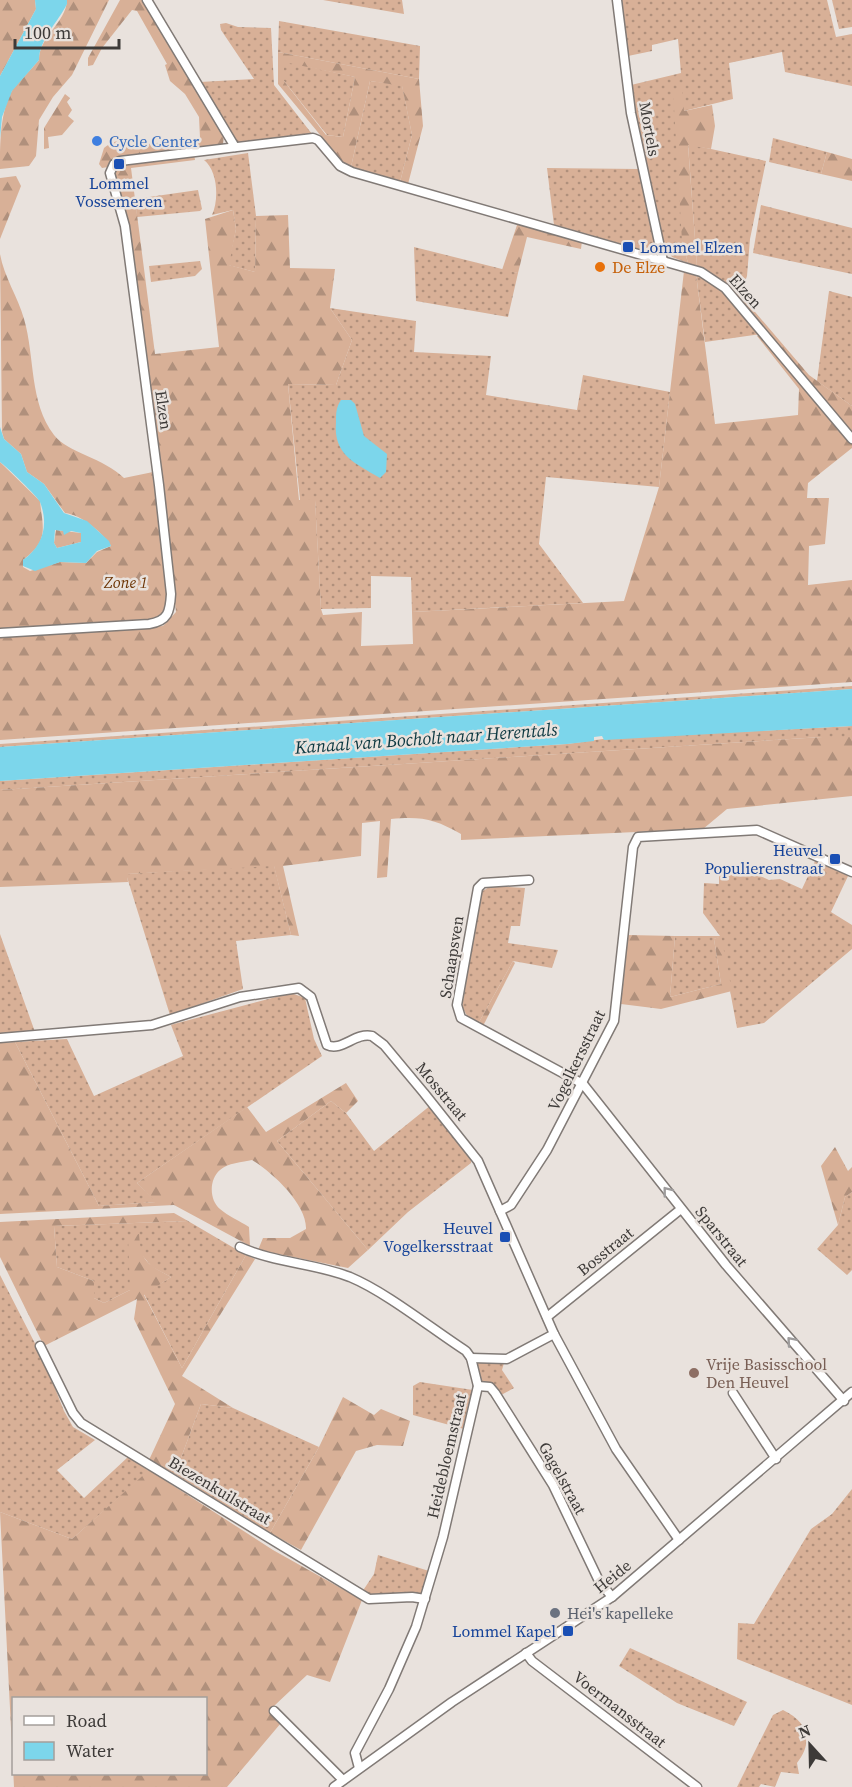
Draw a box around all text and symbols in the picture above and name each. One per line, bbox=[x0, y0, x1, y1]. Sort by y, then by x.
scale bar bbox=[15, 12, 118, 50]
text: 100 m bbox=[24, 20, 71, 45]
street label: Mortels bbox=[634, 100, 666, 158]
place label: Cycle Center bbox=[109, 130, 199, 152]
marker: Cycle Center bbox=[90, 134, 104, 148]
marker: Lommel Vossemeren bbox=[112, 157, 126, 171]
place label: Lommel Vossemeren bbox=[75, 172, 163, 212]
place label: Lommel Elzen bbox=[640, 236, 744, 258]
marker: Lommel Elzen bbox=[621, 240, 635, 254]
place label: De Elze bbox=[612, 256, 665, 278]
marker: De Elze bbox=[593, 260, 607, 274]
street label: Elzen bbox=[725, 269, 768, 313]
street label: Elzen bbox=[150, 389, 178, 431]
park label: Zone 1 bbox=[103, 571, 148, 593]
water label: Kanaal van Bocholt naar Herentals bbox=[293, 716, 559, 760]
place label: Heuvel Populierenstraat bbox=[704, 839, 824, 879]
marker: Heuvel Populierenstraat bbox=[828, 852, 842, 866]
street label: Schaapsven bbox=[434, 914, 468, 1000]
street label: Vogelkersstraat bbox=[542, 1005, 610, 1114]
street label: Mosstraat bbox=[411, 1057, 473, 1126]
one-way arrow bbox=[664, 1187, 675, 1198]
street label: Sparstraat bbox=[691, 1201, 754, 1272]
place label: Heuvel Vogelkersstraat bbox=[383, 1217, 494, 1257]
street label: Bosstraat bbox=[572, 1221, 638, 1280]
marker: Heuvel Vogelkersstraat bbox=[498, 1230, 512, 1244]
one-way arrow bbox=[787, 1337, 798, 1348]
place label: Vrije Basisschool Den Heuvel bbox=[706, 1353, 827, 1393]
marker: Vrije Basisschool Den Heuvel bbox=[687, 1366, 701, 1380]
street label: Heidebloemstraat bbox=[421, 1391, 471, 1521]
street label: Gagelstraat bbox=[534, 1438, 592, 1519]
street label: Biezenkuilstraat bbox=[165, 1451, 276, 1530]
street label: Heide bbox=[589, 1554, 635, 1598]
place label: Hei's kapelleke bbox=[567, 1602, 673, 1624]
marker: Hei's kapelleke bbox=[548, 1606, 562, 1620]
place label: Lommel Kapel bbox=[452, 1620, 556, 1642]
marker: Lommel Kapel bbox=[561, 1624, 575, 1638]
street label: Voermansstraat bbox=[569, 1666, 672, 1753]
legend bbox=[12, 1697, 207, 1775]
text: Road bbox=[66, 1708, 107, 1733]
north arrow bbox=[780, 1715, 840, 1775]
text: N bbox=[795, 1719, 814, 1743]
text: Water bbox=[66, 1738, 114, 1763]

